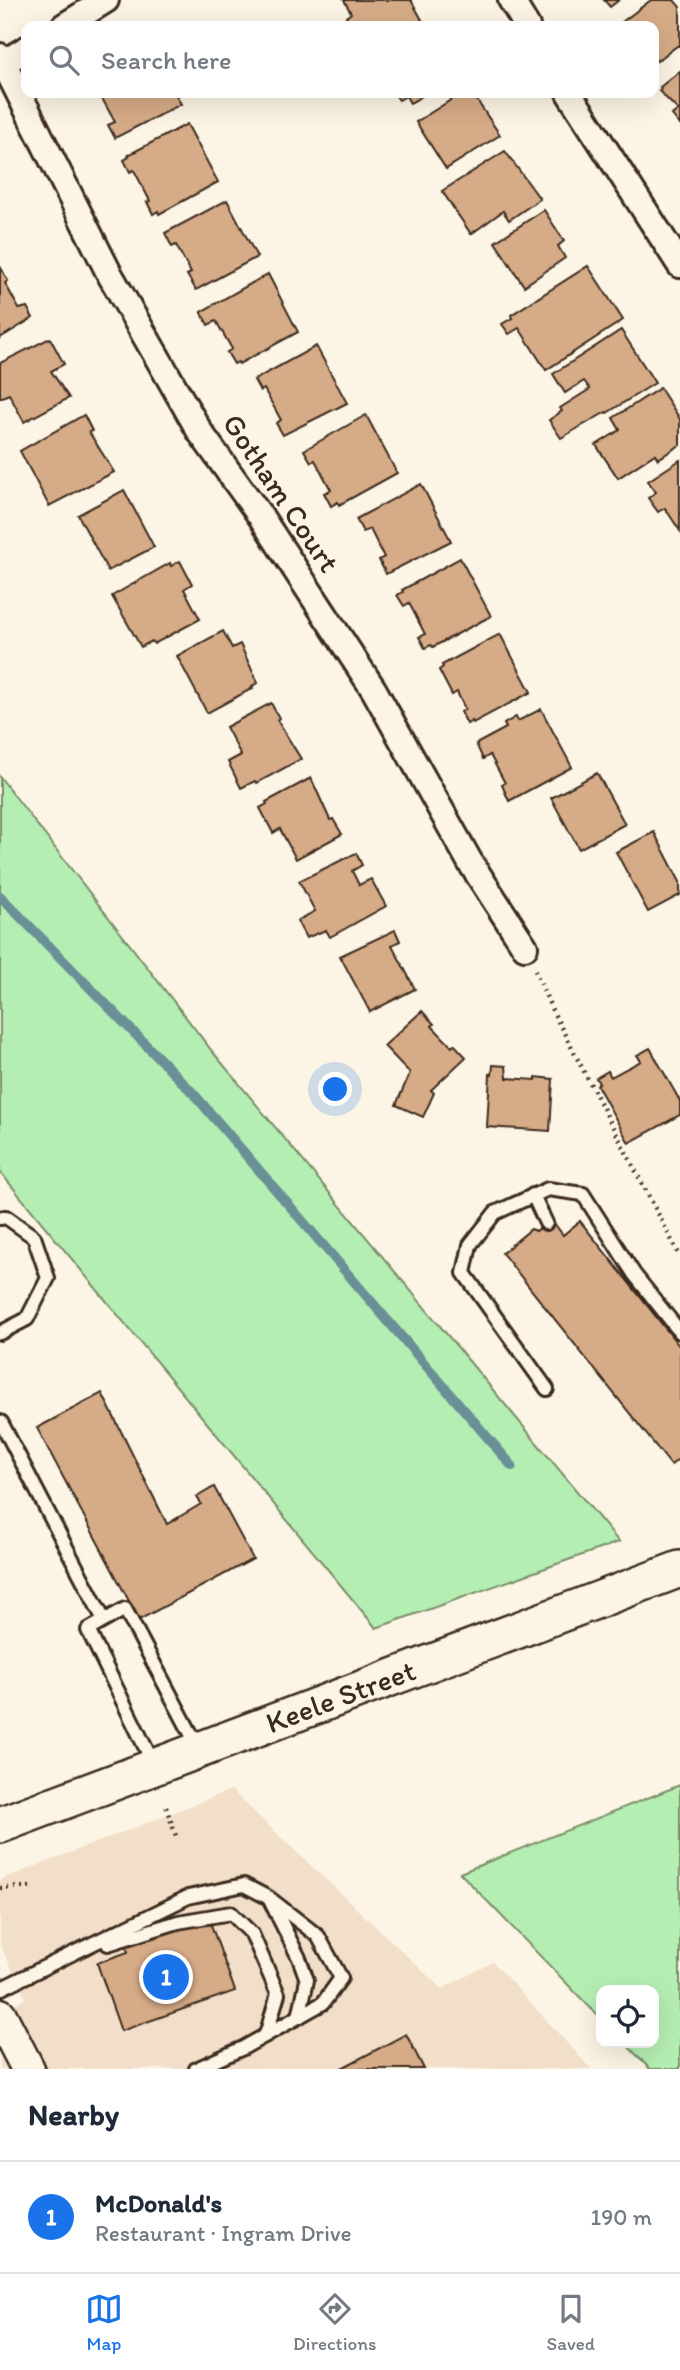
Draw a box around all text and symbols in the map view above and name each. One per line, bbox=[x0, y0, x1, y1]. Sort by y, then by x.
search box bbox=[21, 21, 659, 98]
icon: search bbox=[45, 41, 83, 79]
text: Search here bbox=[101, 44, 231, 76]
street label: Gotham Court bbox=[215, 406, 348, 579]
your location bbox=[318, 1072, 352, 1106]
street label: Keele Street bbox=[260, 1651, 421, 1741]
pin: 1 bbox=[143, 1951, 189, 2003]
map controls bbox=[596, 1985, 659, 2048]
button: locate bbox=[596, 1985, 659, 2048]
text: Nearby bbox=[28, 2096, 119, 2133]
text: McDonald's bbox=[95, 2187, 222, 2219]
text: 1 bbox=[46, 2203, 56, 2231]
text: 190 m bbox=[591, 2203, 652, 2231]
text: Restaurant · Ingram Drive bbox=[95, 2219, 352, 2247]
tab: Map bbox=[85, 2290, 123, 2355]
tab: Directions bbox=[293, 2290, 377, 2355]
tab: Saved bbox=[547, 2290, 595, 2355]

